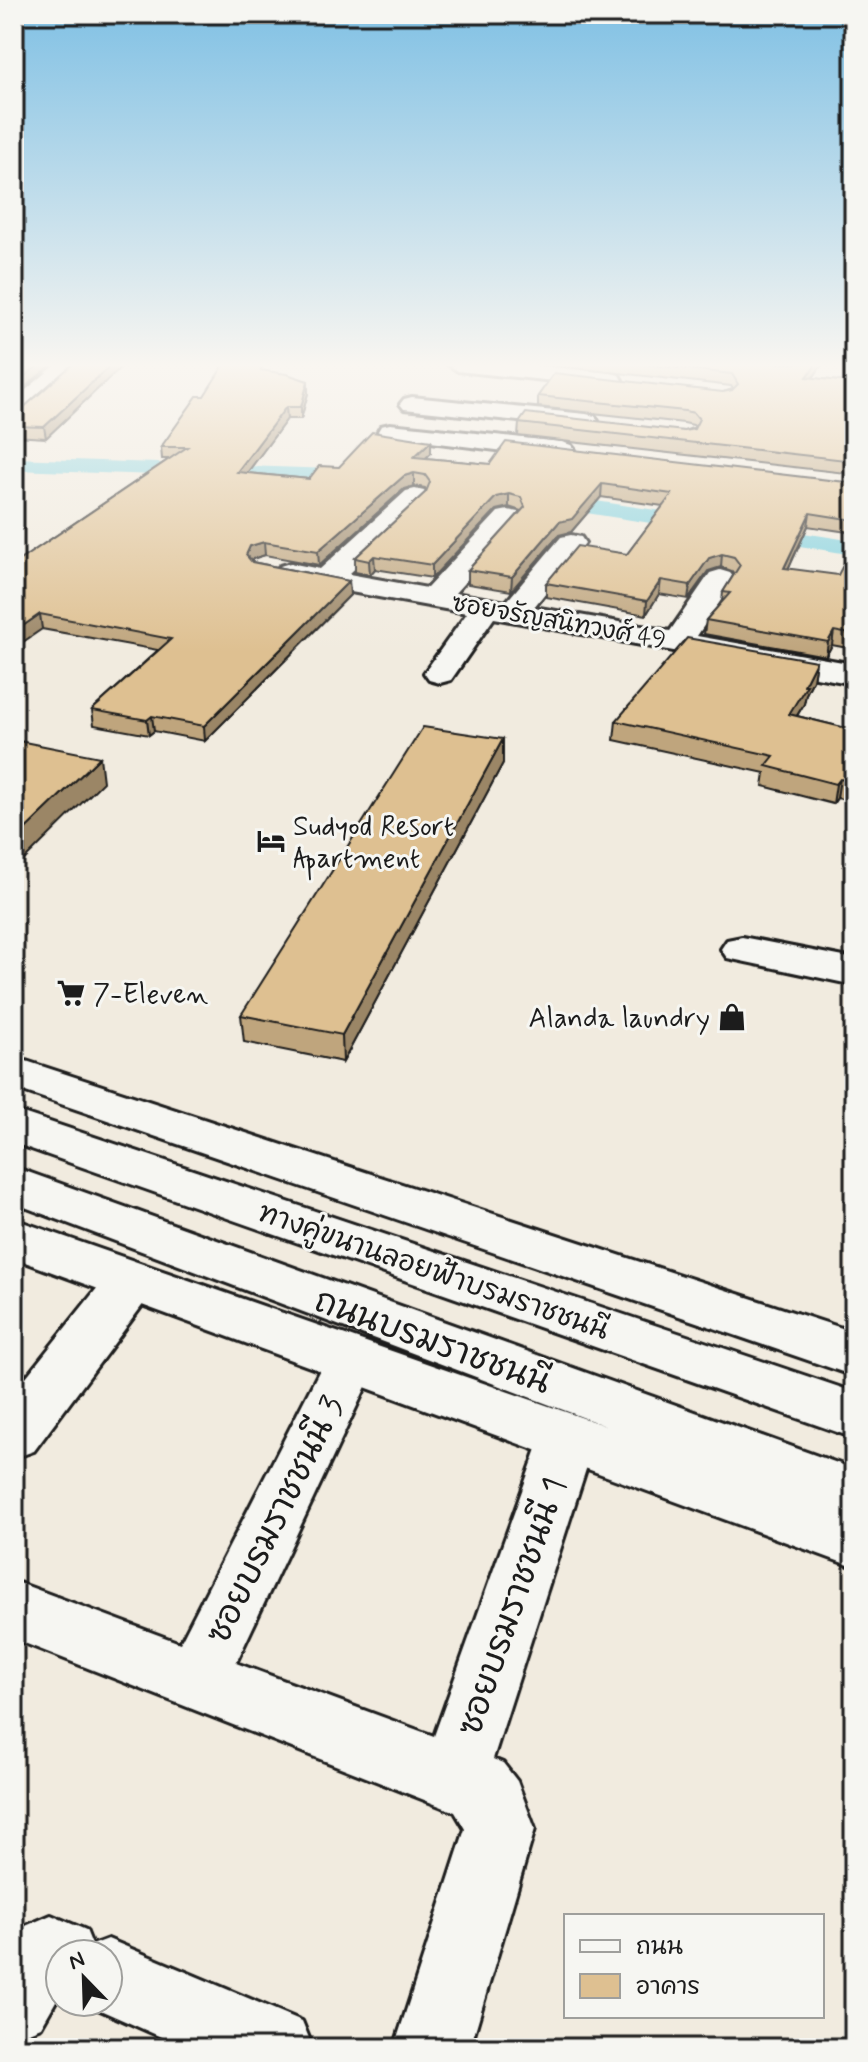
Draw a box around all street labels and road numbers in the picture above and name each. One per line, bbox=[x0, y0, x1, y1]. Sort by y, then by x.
street label: ซอยจรัญสนิทวงศ์ 49 bbox=[449, 586, 669, 657]
street label: ทางคู่ขนานลอยฟ้าบรมราชชนนี bbox=[253, 1193, 614, 1350]
street label: ถนนบรมราชชนนี bbox=[308, 1279, 556, 1406]
street label: ซอยบรมราชชนนี 3 bbox=[197, 1389, 356, 1651]
street label: ซอยบรมราชชนนี 1 bbox=[448, 1472, 579, 1742]

